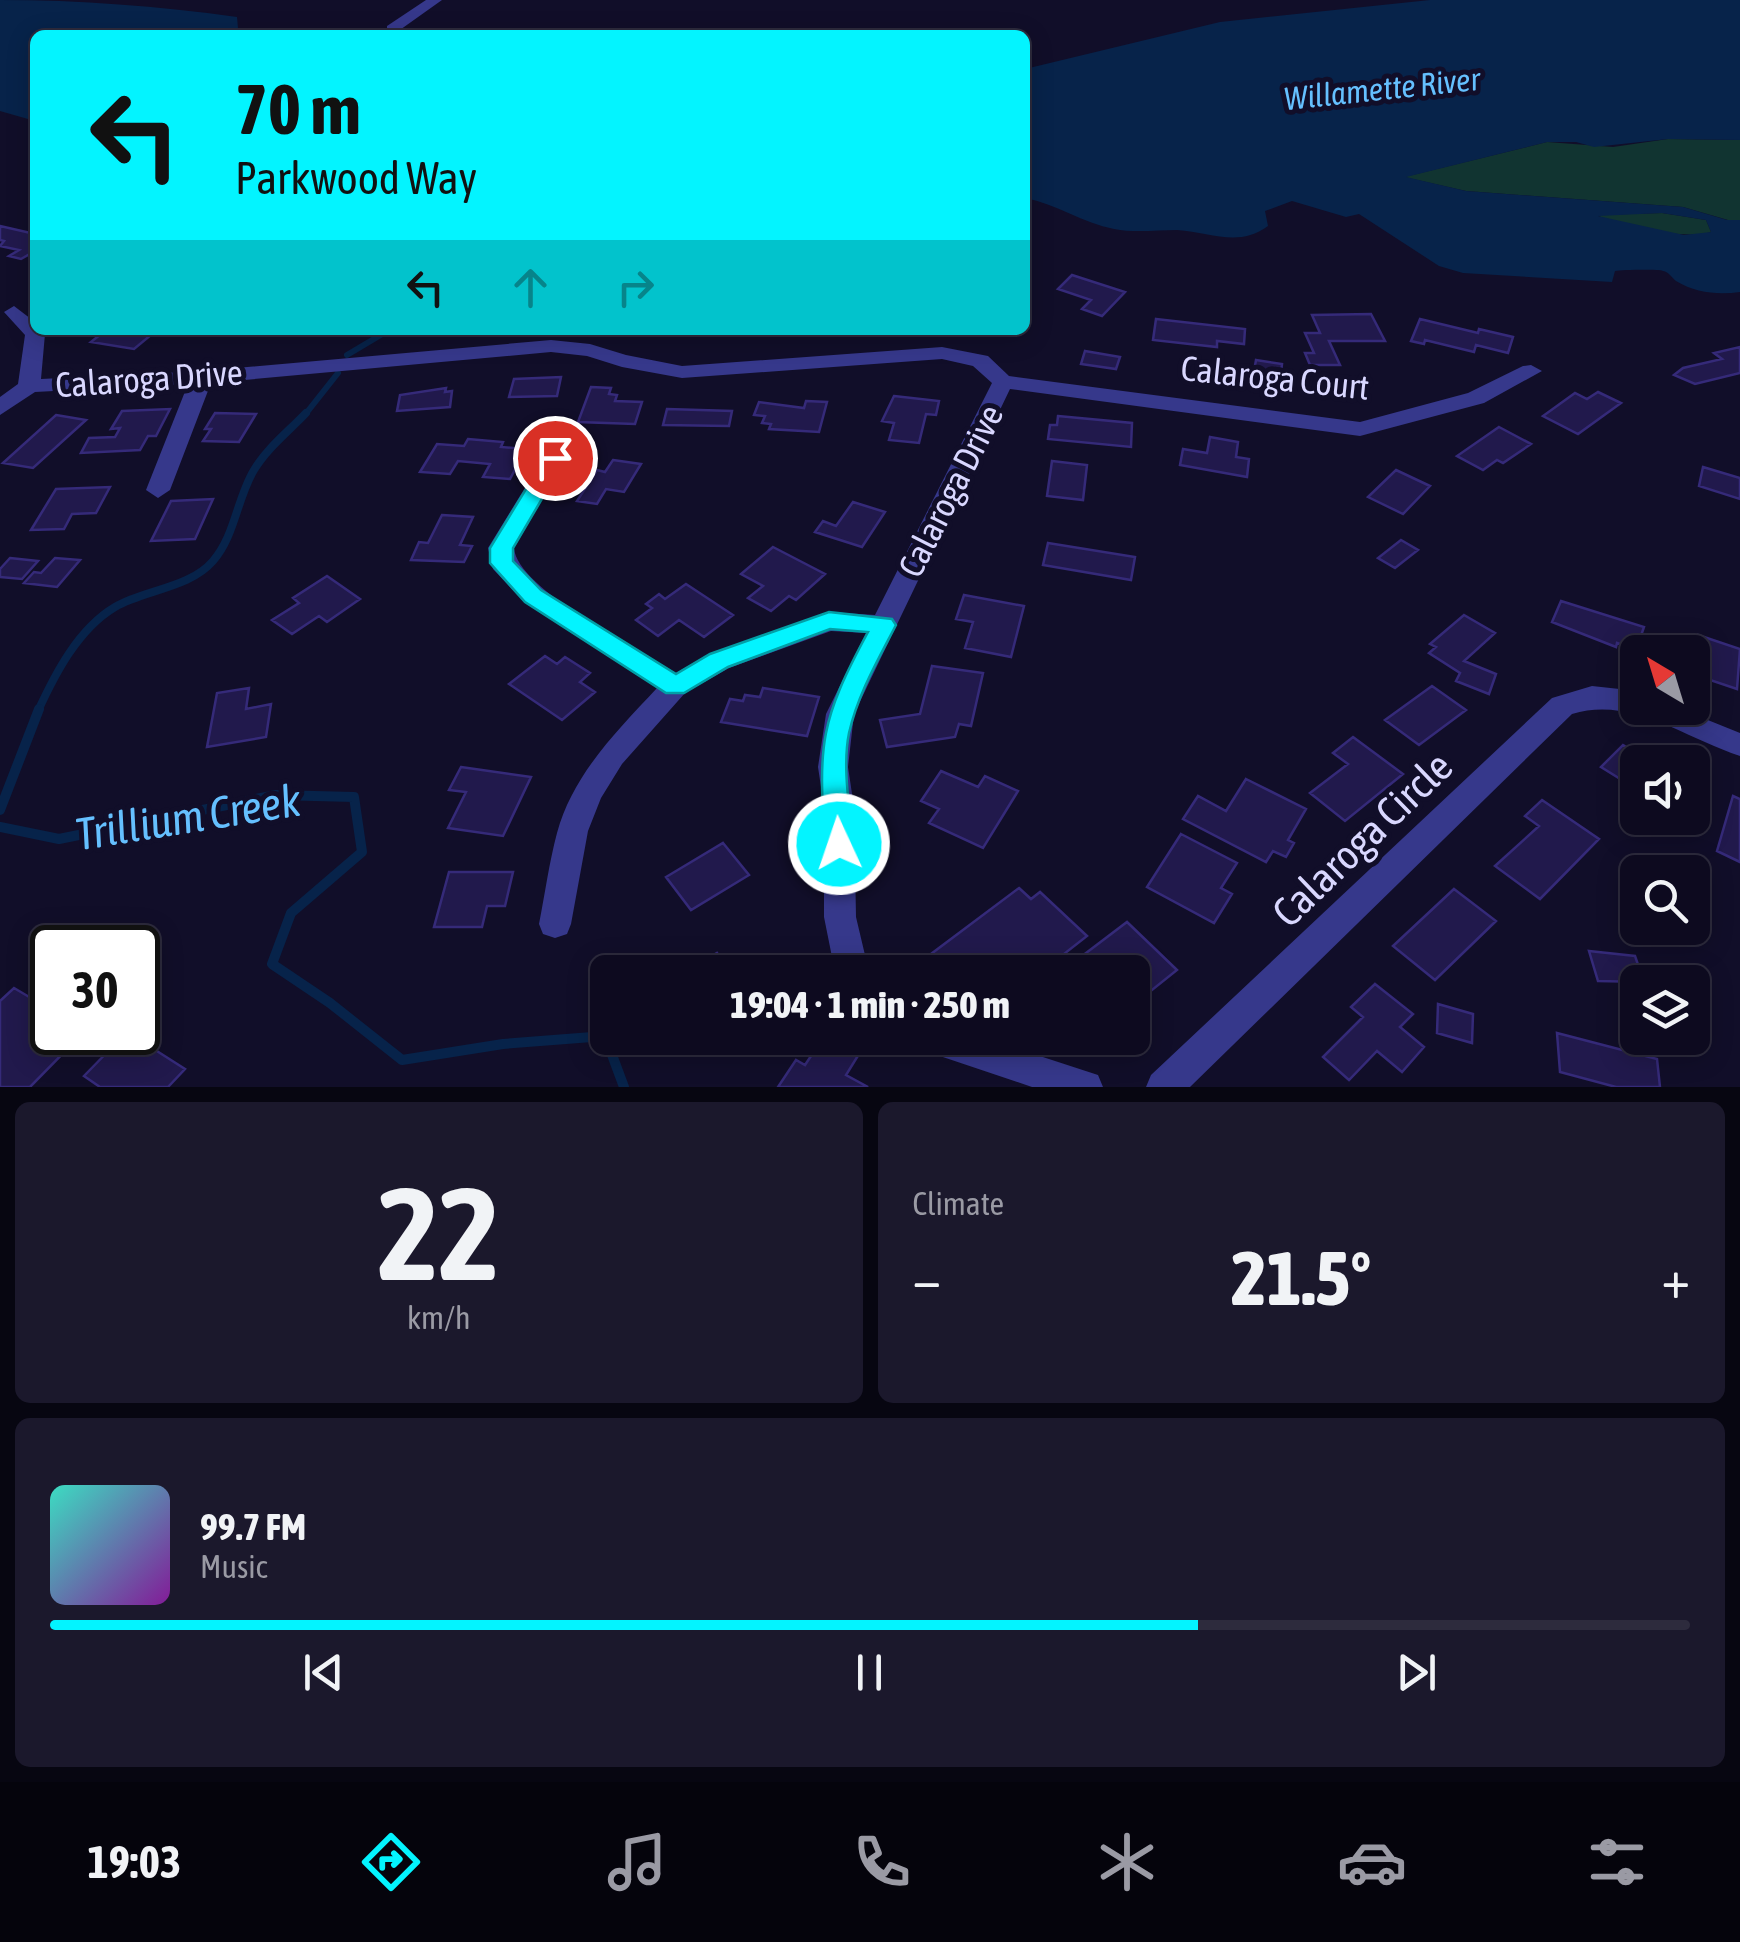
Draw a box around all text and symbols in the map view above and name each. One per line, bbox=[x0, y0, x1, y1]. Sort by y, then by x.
water label: Willamette River bbox=[1282, 60, 1483, 117]
text: 70 m bbox=[235, 69, 361, 149]
icon: left bbox=[70, 70, 200, 200]
text: Parkwood Way bbox=[235, 152, 477, 204]
icon: left bbox=[398, 260, 453, 315]
icon: ahead bbox=[503, 260, 558, 315]
icon: right bbox=[608, 260, 663, 315]
street label: Calaroga Court bbox=[1179, 347, 1371, 407]
street label: Calaroga Drive bbox=[54, 352, 244, 405]
street label: Calaroga Drive bbox=[890, 398, 1011, 583]
pin bbox=[513, 416, 598, 501]
icon: arrive bbox=[528, 431, 583, 486]
north arrow bbox=[1620, 635, 1710, 725]
map controls bbox=[1620, 635, 1710, 1055]
street label: Calaroga Circle bbox=[1263, 742, 1461, 936]
button: sound bbox=[1620, 745, 1710, 835]
water label: Trillium Creek bbox=[72, 773, 305, 860]
position arrow bbox=[787, 792, 891, 896]
button: search bbox=[1620, 855, 1710, 945]
speed limit sign: 30 bbox=[30, 925, 160, 1055]
button: layers bbox=[1620, 965, 1710, 1055]
text: 19:04 · 1 min · 250 m bbox=[730, 983, 1010, 1026]
text: 22 bbox=[378, 1159, 500, 1308]
text: Climate bbox=[913, 1185, 1004, 1222]
text: 21.5° bbox=[1231, 1235, 1371, 1321]
text: − bbox=[913, 1247, 941, 1310]
text: + bbox=[1661, 1247, 1690, 1310]
text: km/h bbox=[407, 1299, 470, 1336]
text: 99.7 FM bbox=[200, 1505, 306, 1548]
text: Music bbox=[200, 1548, 267, 1585]
icon: previous bbox=[296, 1645, 351, 1700]
icon: pause bbox=[842, 1645, 897, 1700]
icon: next bbox=[1389, 1645, 1444, 1700]
icon: directions bbox=[356, 1827, 426, 1897]
icon: music bbox=[602, 1827, 672, 1897]
icon: phone bbox=[847, 1827, 917, 1897]
icon: climate bbox=[1092, 1827, 1162, 1897]
icon: car bbox=[1337, 1827, 1407, 1897]
icon: filters bbox=[1582, 1827, 1652, 1897]
text: 19:03 bbox=[88, 1836, 181, 1888]

